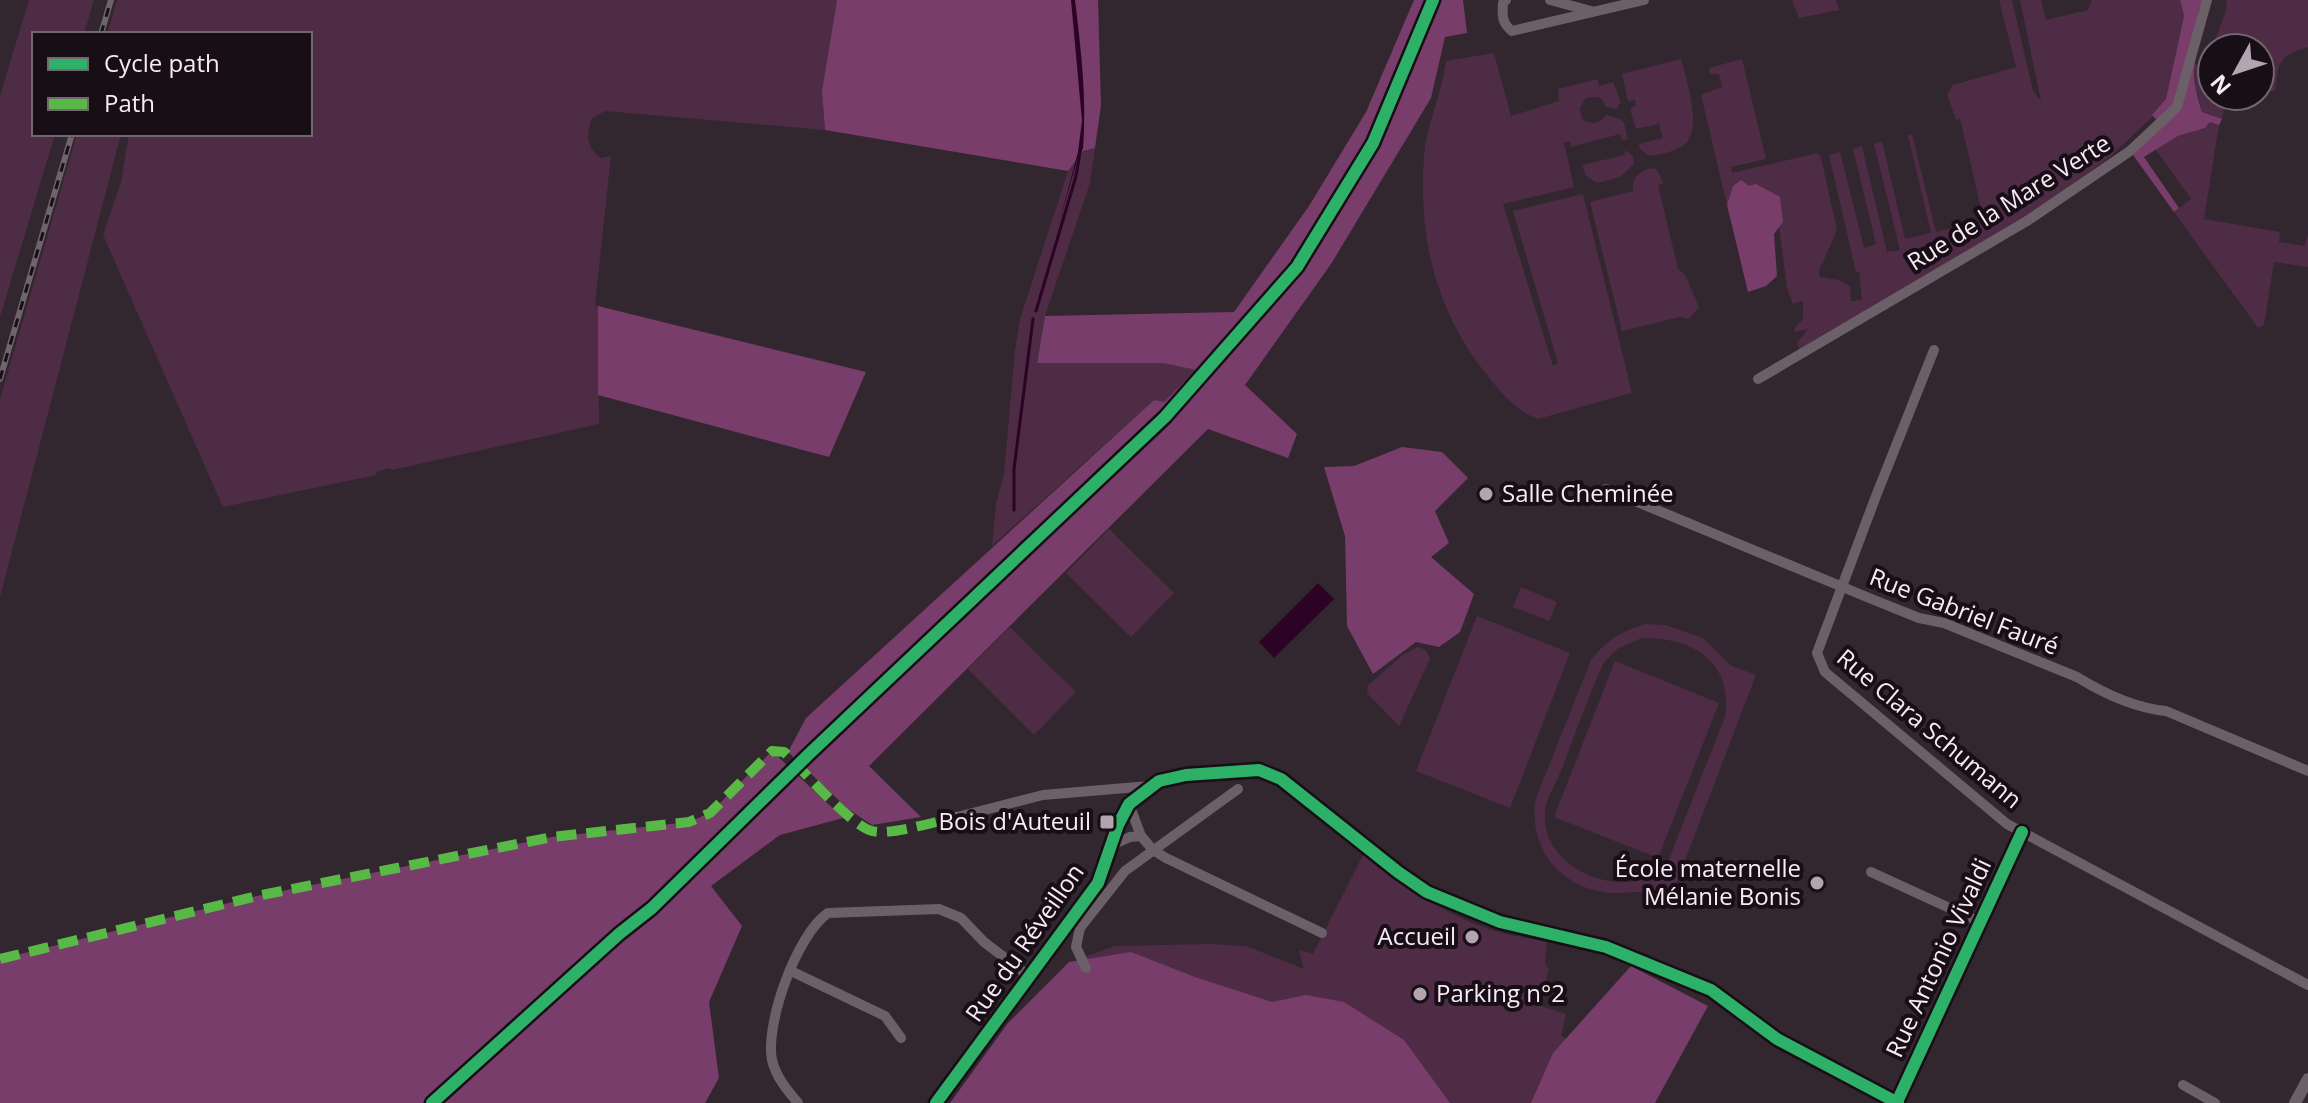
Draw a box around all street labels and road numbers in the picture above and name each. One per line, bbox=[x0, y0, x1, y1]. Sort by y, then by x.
street label: Rue de la Mare Verte bbox=[1901, 126, 2116, 278]
street label: Rue Gabriel Fauré bbox=[1865, 559, 2064, 662]
street label: Rue Clara Schumann bbox=[1830, 641, 2030, 815]
street label: Rue Antonio Vivaldi bbox=[1877, 852, 1998, 1062]
street label: Rue du Réveillon bbox=[957, 857, 1091, 1028]

